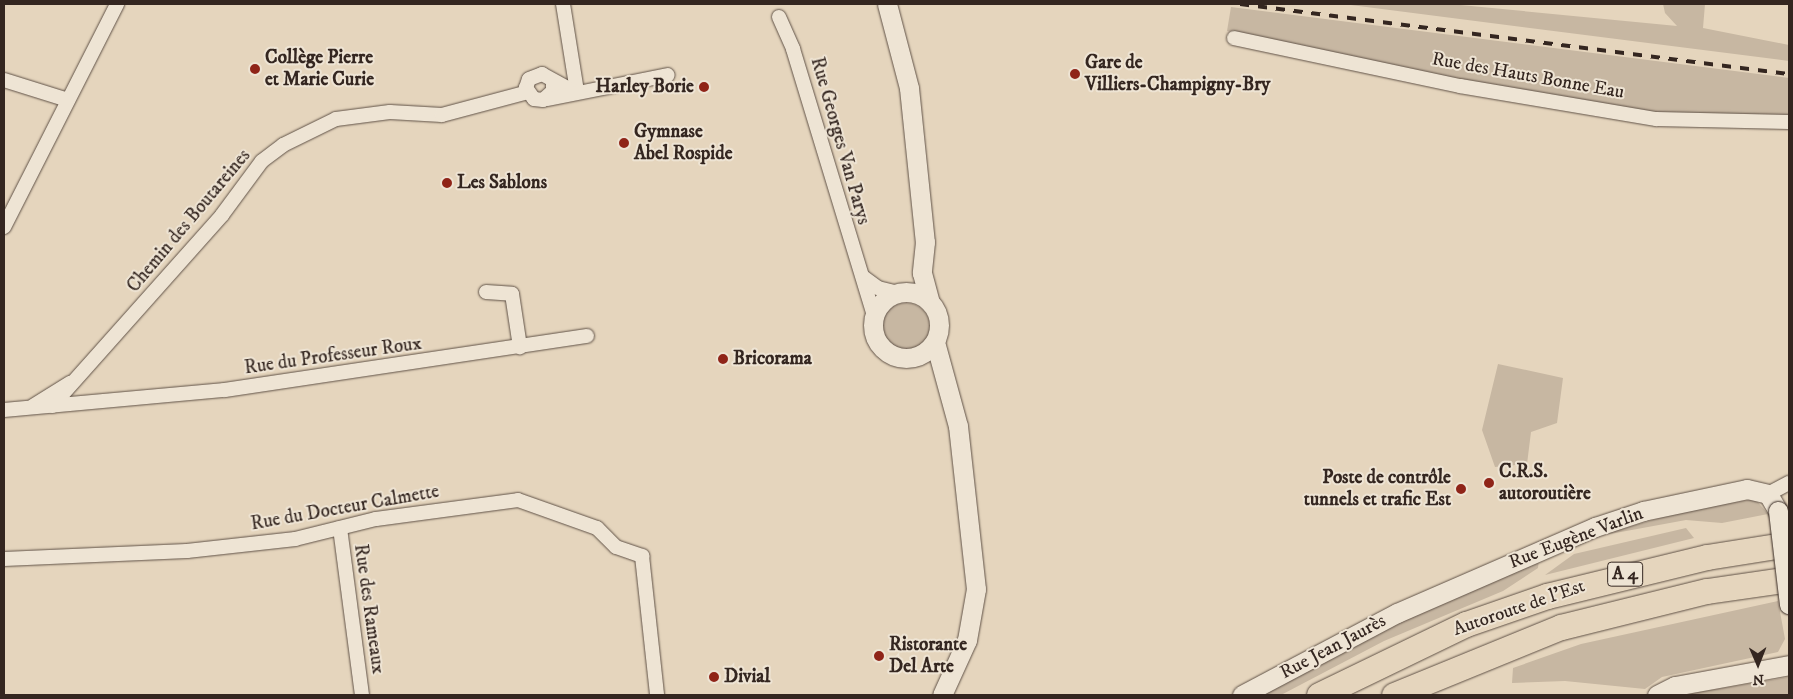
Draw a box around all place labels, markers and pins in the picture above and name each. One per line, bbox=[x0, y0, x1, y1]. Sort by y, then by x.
place label: Collège Pierre et Marie Curie bbox=[265, 47, 374, 91]
place label: Gare de Villiers-Champigny-Bry bbox=[1085, 52, 1270, 96]
marker: Collège Pierre et Marie Curie bbox=[249, 63, 261, 75]
marker: Gare de Villiers-Champigny-Bry bbox=[1069, 68, 1081, 80]
place label: Harley Borie bbox=[595, 76, 694, 98]
marker: Harley Borie bbox=[698, 81, 710, 93]
place label: Gymnase Abel Rospide bbox=[634, 121, 733, 165]
marker: Gymnase Abel Rospide bbox=[618, 137, 630, 149]
place label: Les Sablons bbox=[457, 172, 547, 194]
marker: Les Sablons bbox=[441, 177, 453, 189]
place label: Bricorama bbox=[733, 348, 812, 370]
marker: Bricorama bbox=[717, 353, 729, 365]
place label: C.R.S. autoroutière bbox=[1499, 461, 1591, 505]
place label: Poste de contrôle tunnels et trafic Est bbox=[1304, 467, 1451, 511]
marker: C.R.S. autoroutière bbox=[1483, 477, 1495, 489]
marker: Poste de contrôle tunnels et trafic Est bbox=[1455, 483, 1467, 495]
place label: Ristorante Del Arte bbox=[889, 634, 967, 678]
marker: Ristorante Del Arte bbox=[873, 650, 885, 662]
place label: Divial bbox=[724, 666, 770, 688]
marker: Divial bbox=[708, 671, 720, 683]

